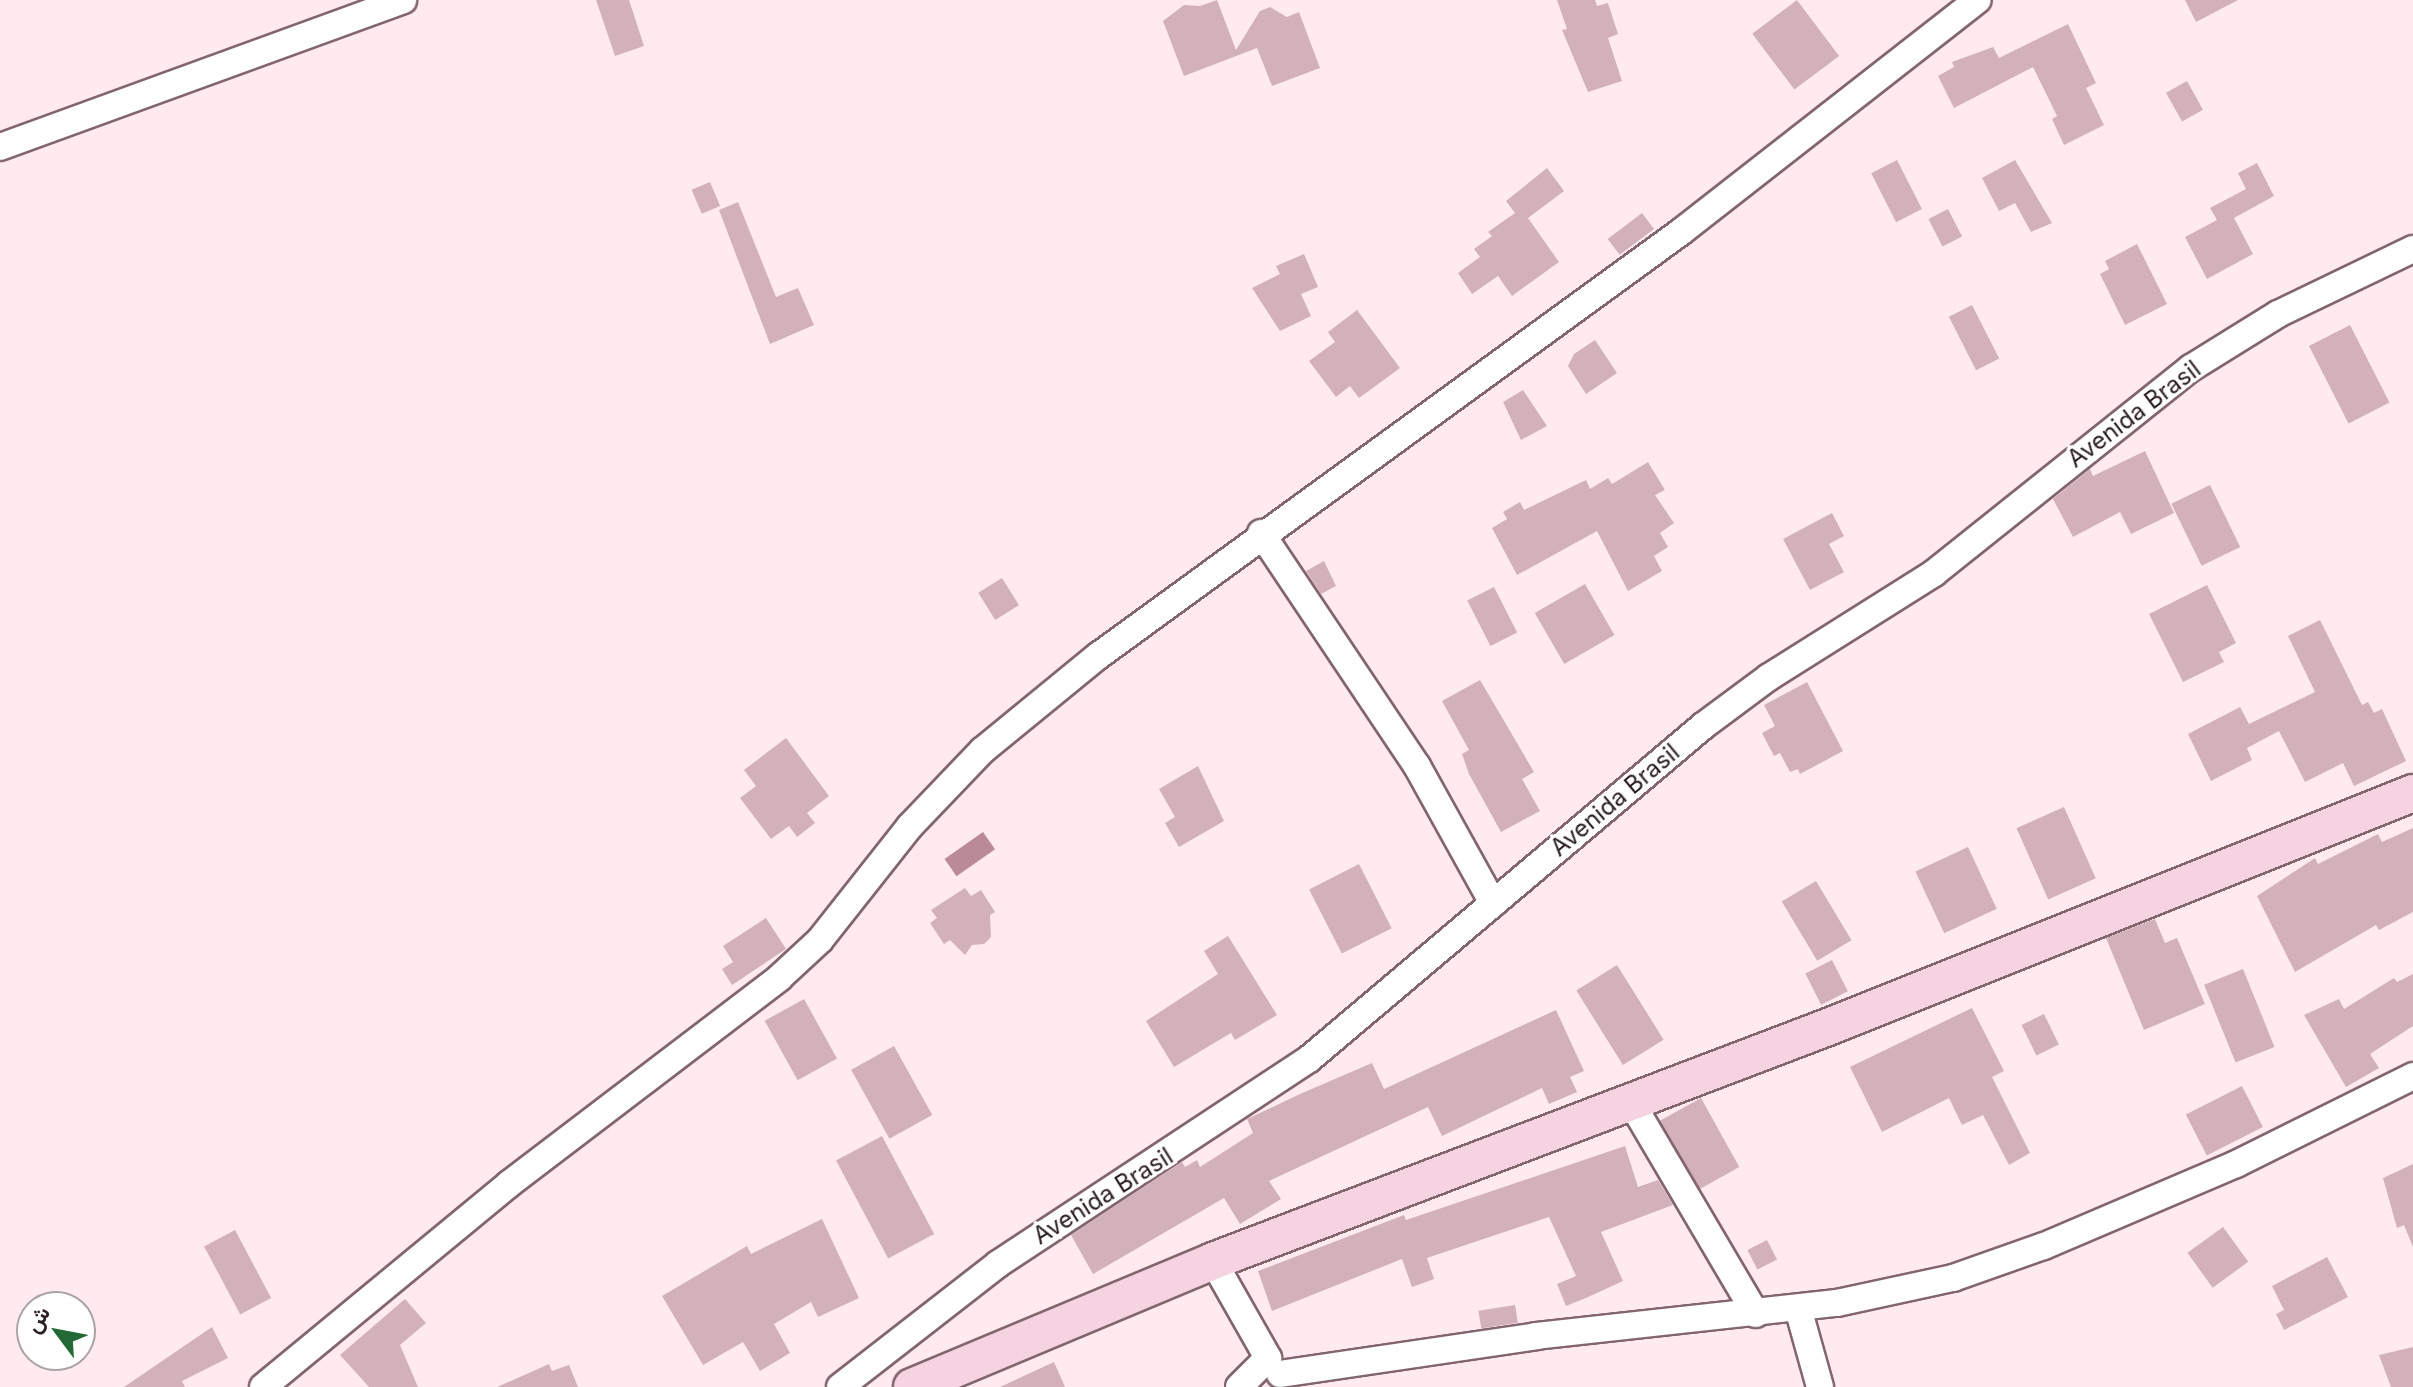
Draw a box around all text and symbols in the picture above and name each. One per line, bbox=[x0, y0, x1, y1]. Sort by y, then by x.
street label: Avenida Brasil bbox=[2062, 355, 2206, 473]
street label: Avenida Brasil bbox=[1545, 738, 1685, 862]
street label: Avenida Brasil bbox=[1028, 1142, 1178, 1250]
north arrow bbox=[16, 1291, 96, 1371]
text: ش bbox=[19, 1301, 55, 1337]

